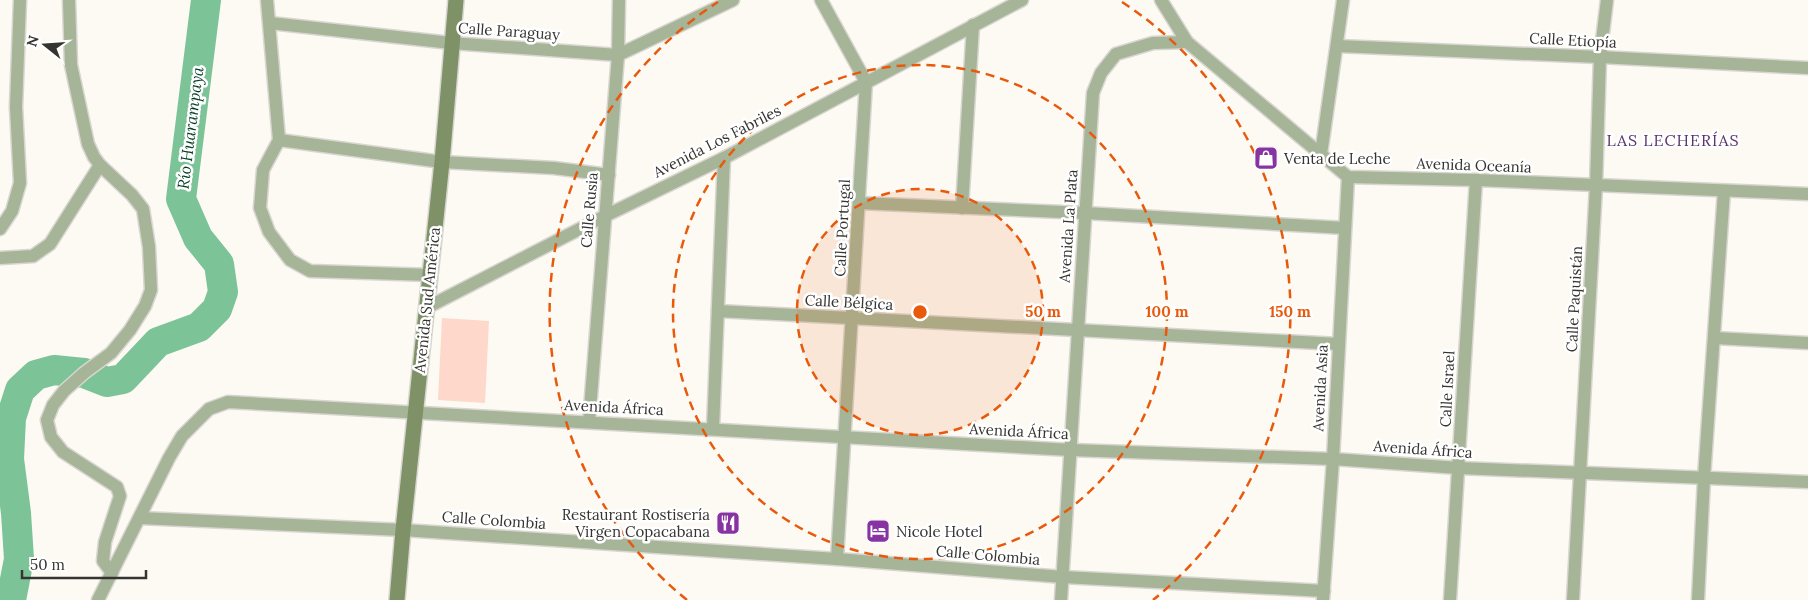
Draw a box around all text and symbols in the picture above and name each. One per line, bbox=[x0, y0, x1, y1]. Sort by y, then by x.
street label: Calle Paraguay bbox=[457, 18, 561, 44]
north arrow bbox=[20, 20, 70, 70]
street label: Calle Etiopía bbox=[1529, 28, 1617, 52]
text: N bbox=[22, 33, 43, 49]
water label: Río Huarampaya bbox=[173, 66, 207, 190]
street label: Avenida Los Fabriles bbox=[649, 101, 784, 182]
district label: LAS LECHERÍAS bbox=[1606, 130, 1740, 150]
shop icon: Venta de Leche bbox=[1253, 145, 1279, 171]
place label: Venta de Leche bbox=[1283, 149, 1391, 168]
street label: Avenida Oceanía bbox=[1415, 153, 1532, 177]
street label: Avenida La Plata bbox=[1054, 168, 1081, 284]
street label: Calle Rusia bbox=[576, 171, 602, 249]
street label: Calle Portugal bbox=[830, 179, 854, 277]
street label: Avenida Sud América bbox=[410, 226, 444, 375]
street label: Calle Paquistán bbox=[1562, 245, 1586, 353]
street label: Calle Bélgica bbox=[804, 290, 894, 314]
text: 50 m bbox=[1025, 302, 1061, 321]
text: 100 m bbox=[1146, 302, 1189, 321]
text: 150 m bbox=[1269, 302, 1311, 321]
centre of rings bbox=[911, 303, 929, 321]
street label: Avenida Asia bbox=[1308, 344, 1332, 433]
street label: Calle Israel bbox=[1436, 350, 1458, 428]
street label: Avenida África bbox=[563, 395, 664, 419]
street label: Avenida África bbox=[968, 419, 1069, 443]
street label: Avenida África bbox=[1372, 436, 1474, 462]
place label: Restaurant Rostisería Virgen Copacabana bbox=[562, 505, 710, 541]
street label: Calle Colombia bbox=[441, 507, 547, 533]
restaurant icon: Restaurant Rostisería Virgen Copacabana bbox=[715, 510, 741, 536]
hotel icon: Nicole Hotel bbox=[865, 518, 891, 544]
place label: Nicole Hotel bbox=[896, 522, 983, 541]
street label: Calle Colombia bbox=[935, 541, 1041, 569]
scale bar bbox=[22, 548, 146, 580]
text: 50 m bbox=[30, 555, 65, 574]

